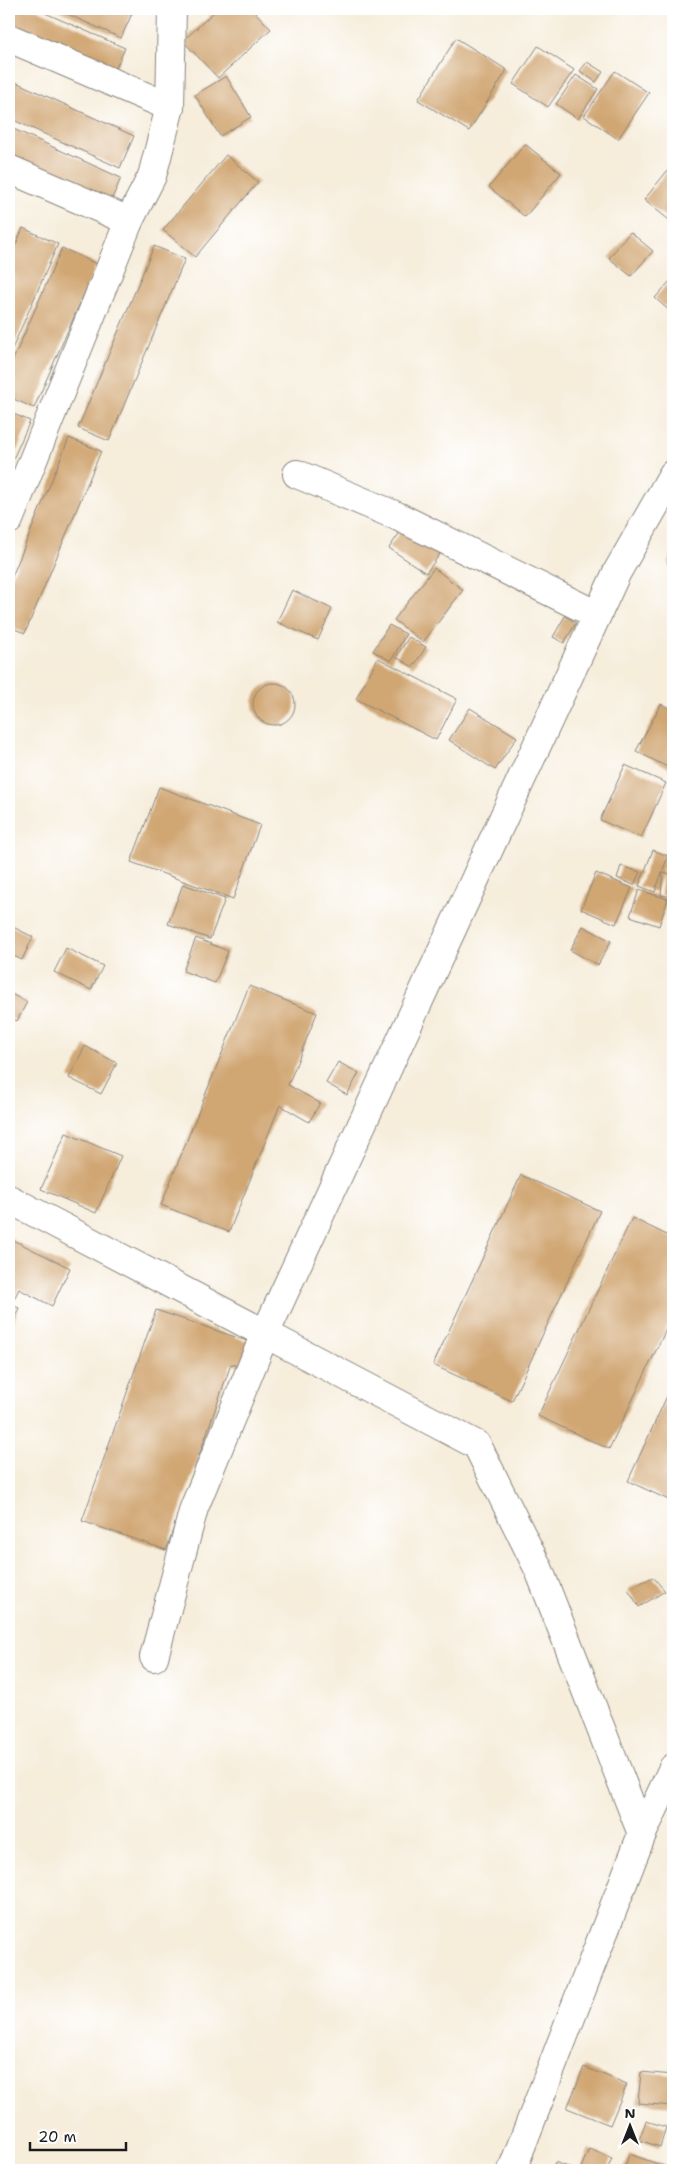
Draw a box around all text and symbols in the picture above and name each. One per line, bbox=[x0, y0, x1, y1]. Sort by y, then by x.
north arrow bbox=[604, 2102, 654, 2152]
text: N bbox=[624, 2104, 636, 2122]
scale bar bbox=[30, 2119, 126, 2151]
text: 20 m bbox=[38, 2127, 77, 2147]

